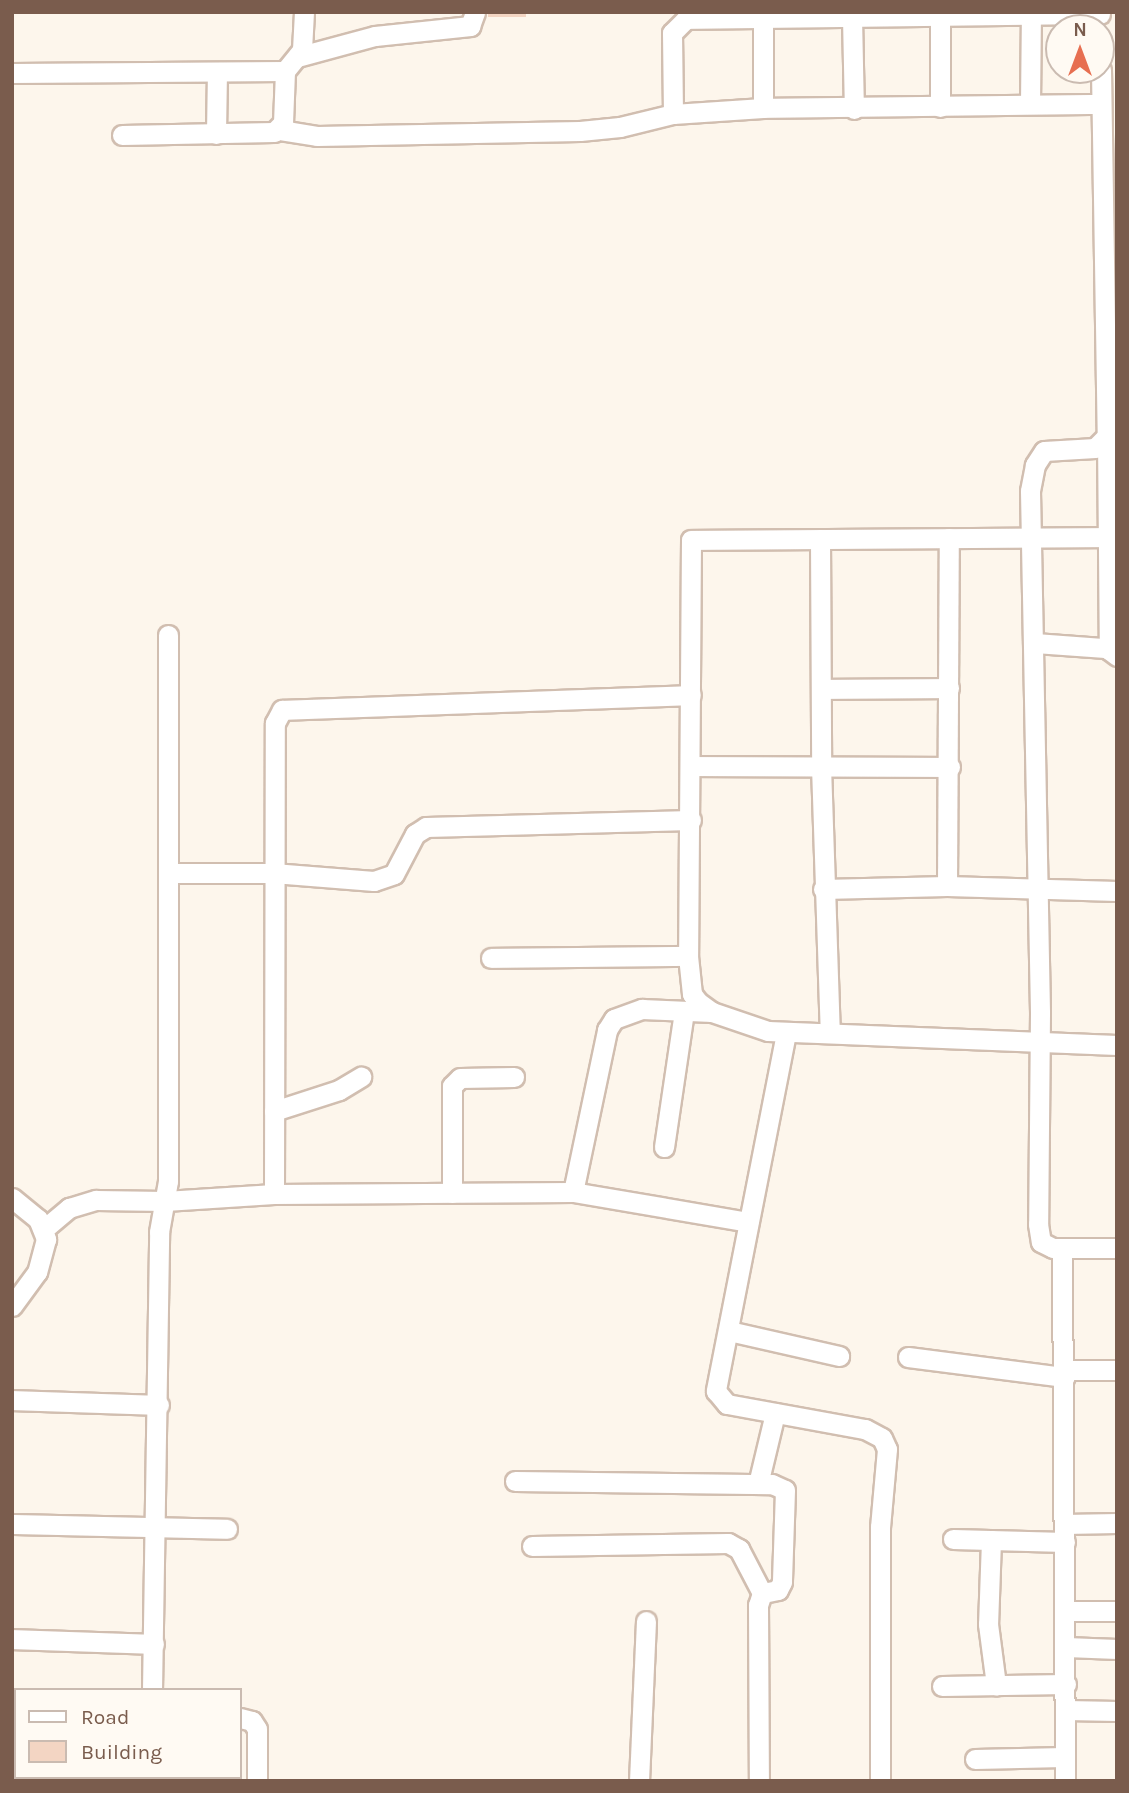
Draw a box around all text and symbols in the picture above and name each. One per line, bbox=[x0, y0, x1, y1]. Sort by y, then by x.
north arrow bbox=[1045, 14, 1115, 84]
text: N bbox=[1073, 19, 1087, 41]
legend bbox=[14, 1688, 242, 1779]
text: Road bbox=[81, 1705, 129, 1729]
text: Building bbox=[81, 1740, 162, 1764]

